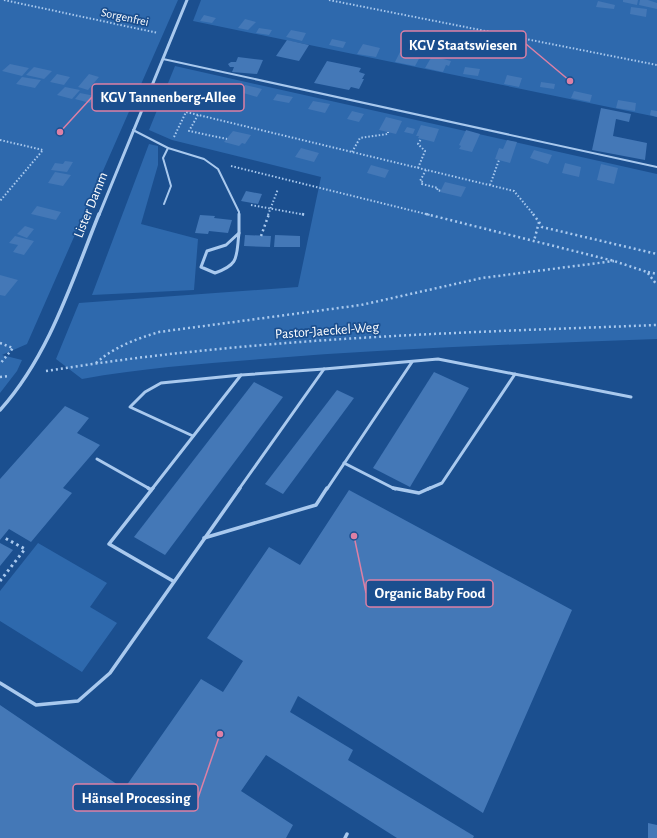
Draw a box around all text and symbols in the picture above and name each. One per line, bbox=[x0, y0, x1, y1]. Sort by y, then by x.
street label: Sorgenfrei bbox=[100, 6, 150, 28]
callout: KGV Staatswiesen bbox=[401, 31, 526, 58]
text: KGV Staatswiesen bbox=[409, 38, 517, 53]
callout: KGV Tannenberg-Allee bbox=[92, 84, 244, 111]
text: KGV Tannenberg-Allee bbox=[100, 90, 236, 105]
street label: Lister Damm bbox=[71, 170, 111, 240]
street label: Pastor-Jaeckel-Weg bbox=[275, 320, 380, 342]
callout: Organic Baby Food bbox=[366, 580, 493, 607]
text: Organic Baby Food bbox=[375, 586, 485, 601]
callout: Hänsel Processing bbox=[73, 784, 198, 811]
text: Hänsel Processing bbox=[82, 791, 191, 806]

